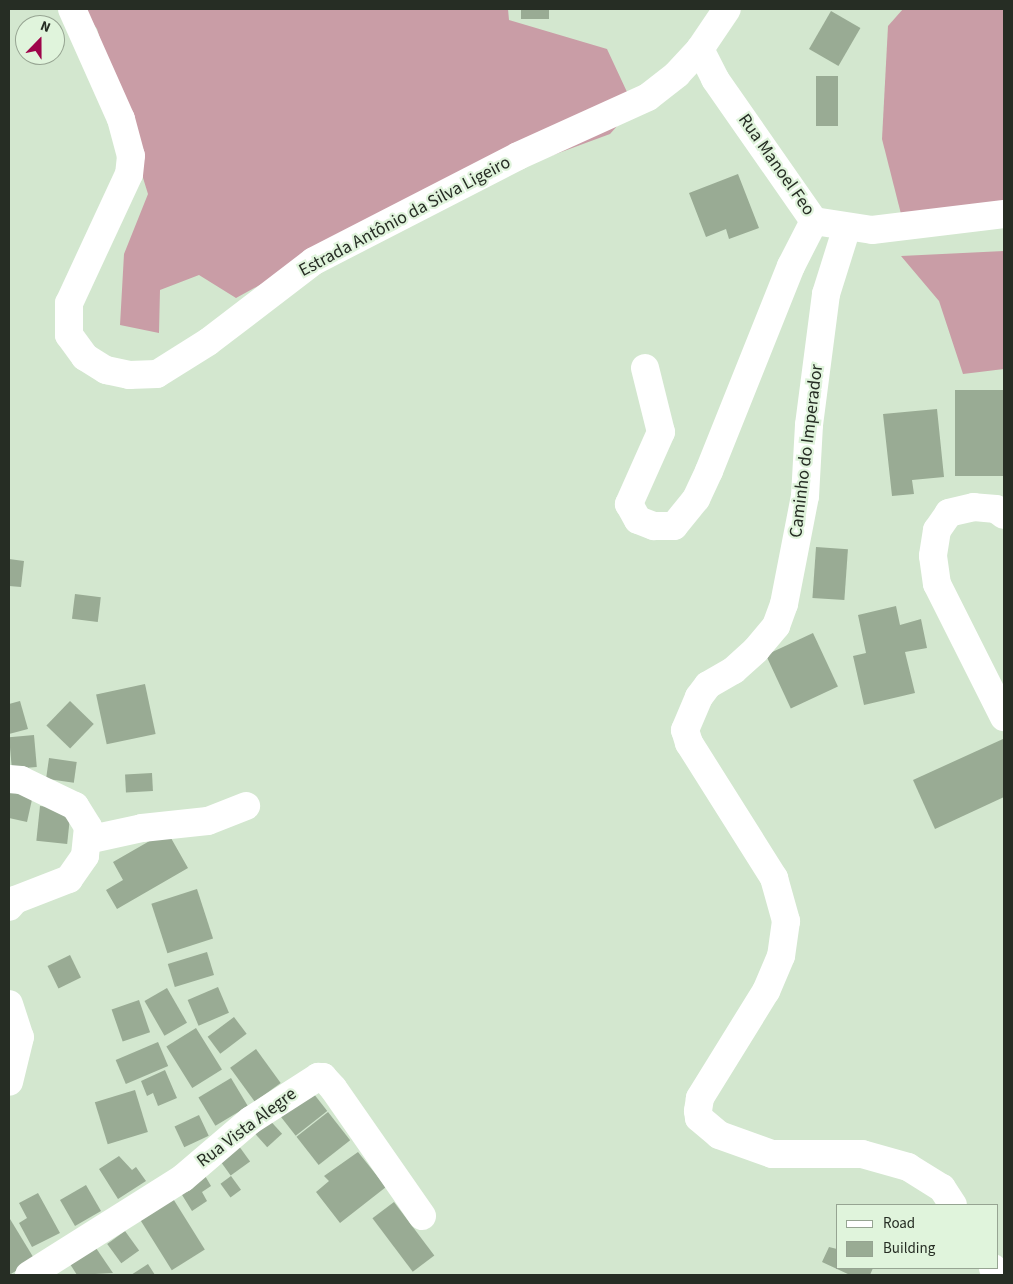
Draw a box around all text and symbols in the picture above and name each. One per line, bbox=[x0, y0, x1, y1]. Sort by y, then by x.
north arrow bbox=[15, 15, 65, 65]
text: N bbox=[37, 16, 53, 38]
street label: Rua Manoel Feo bbox=[733, 110, 819, 220]
street label: Estrada Antônio da Silva Ligeiro bbox=[296, 152, 514, 282]
street label: Caminho do Imperador bbox=[786, 363, 828, 539]
street label: Rua Vista Alegre bbox=[193, 1084, 301, 1172]
legend bbox=[836, 1204, 998, 1269]
text: Road bbox=[883, 1213, 915, 1234]
text: Building bbox=[883, 1238, 935, 1259]

